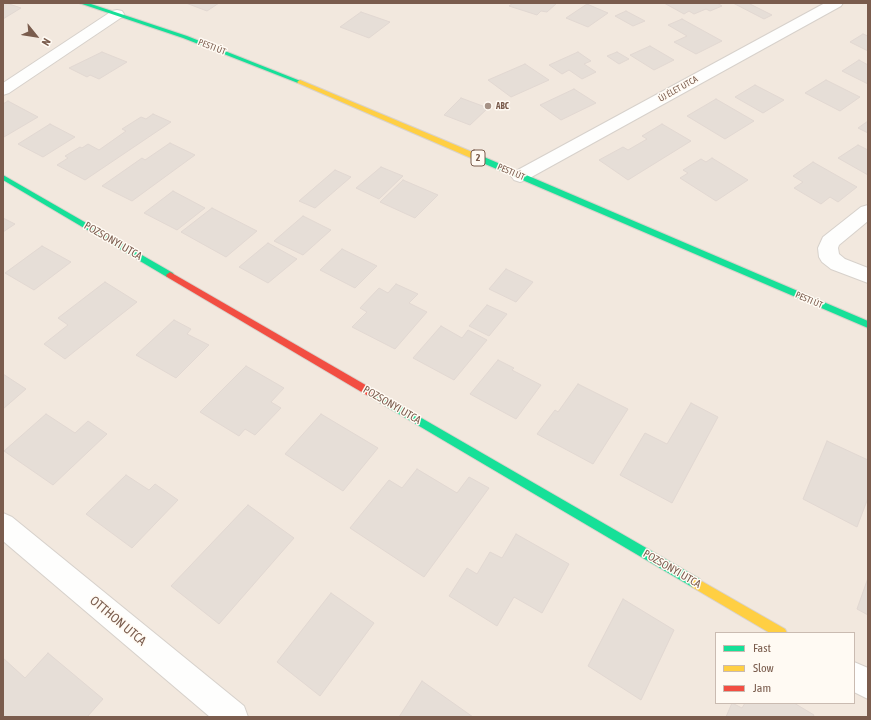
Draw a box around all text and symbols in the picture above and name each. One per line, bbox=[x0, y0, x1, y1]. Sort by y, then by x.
north arrow bbox=[16, 16, 56, 56]
text: N bbox=[40, 36, 53, 48]
street label: PESTI ÚT bbox=[197, 37, 227, 57]
street label: ÚJ ÉLET UTCA bbox=[656, 74, 700, 104]
marker: ABC bbox=[483, 101, 493, 111]
place label: ABC bbox=[496, 101, 509, 111]
road number: 2 bbox=[471, 150, 485, 166]
street label: PESTI ÚT bbox=[496, 161, 526, 183]
street label: POZSONYI UTCA bbox=[82, 219, 144, 263]
street label: PESTI ÚT bbox=[794, 289, 824, 311]
street label: POZSONYI UTCA bbox=[361, 383, 423, 427]
street label: POZSONYI UTCA bbox=[641, 547, 703, 591]
street label: OTTHON UTCA bbox=[87, 593, 149, 649]
legend bbox=[715, 632, 855, 704]
text: Fast bbox=[753, 641, 771, 655]
text: Slow bbox=[753, 661, 774, 675]
text: Jam bbox=[753, 681, 771, 695]

